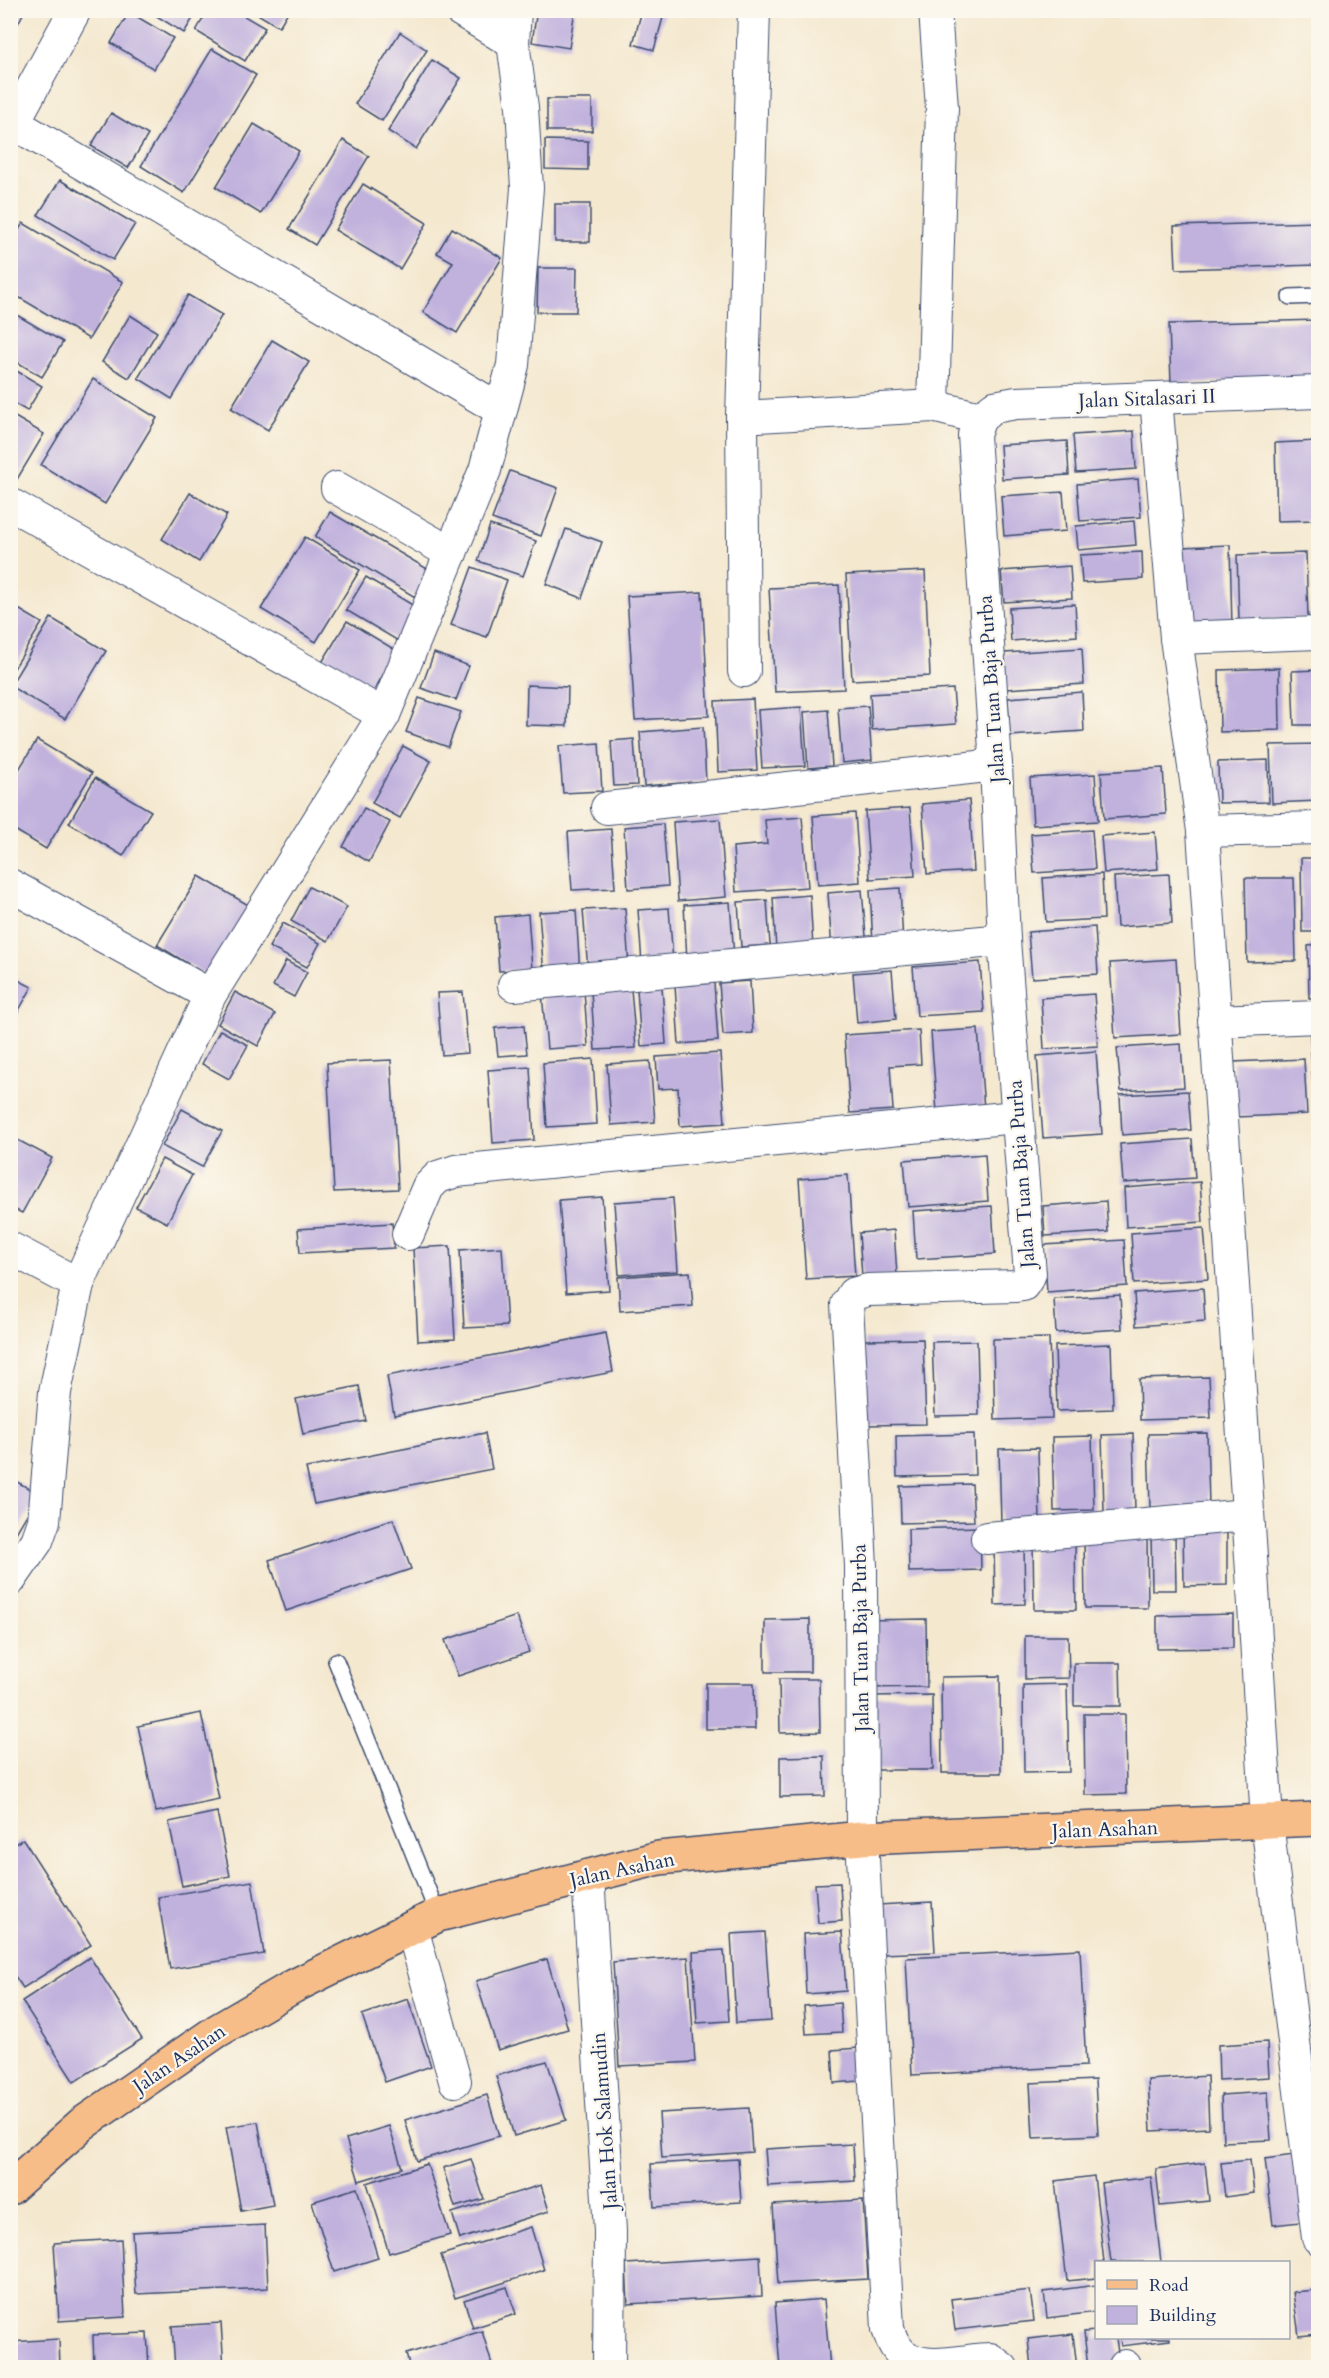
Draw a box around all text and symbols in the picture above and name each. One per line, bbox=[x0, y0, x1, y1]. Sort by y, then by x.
street label: Jalan Sitalasari II bbox=[1075, 383, 1216, 414]
street label: Jalan Tuan Baja Purba bbox=[971, 594, 1012, 787]
street label: Jalan Tuan Baja Purba bbox=[1001, 1079, 1042, 1272]
street label: Jalan Tuan Baja Purba bbox=[845, 1543, 876, 1735]
street label: Jalan Asahan bbox=[1048, 1814, 1159, 1845]
street label: Jalan Asahan bbox=[564, 1845, 678, 1894]
street label: Jalan Asahan bbox=[125, 2017, 231, 2101]
street label: Jalan Hok Salamudin bbox=[585, 2031, 624, 2213]
legend bbox=[1095, 2261, 1290, 2339]
text: Road bbox=[1149, 2273, 1189, 2298]
text: Building bbox=[1149, 2303, 1217, 2328]

